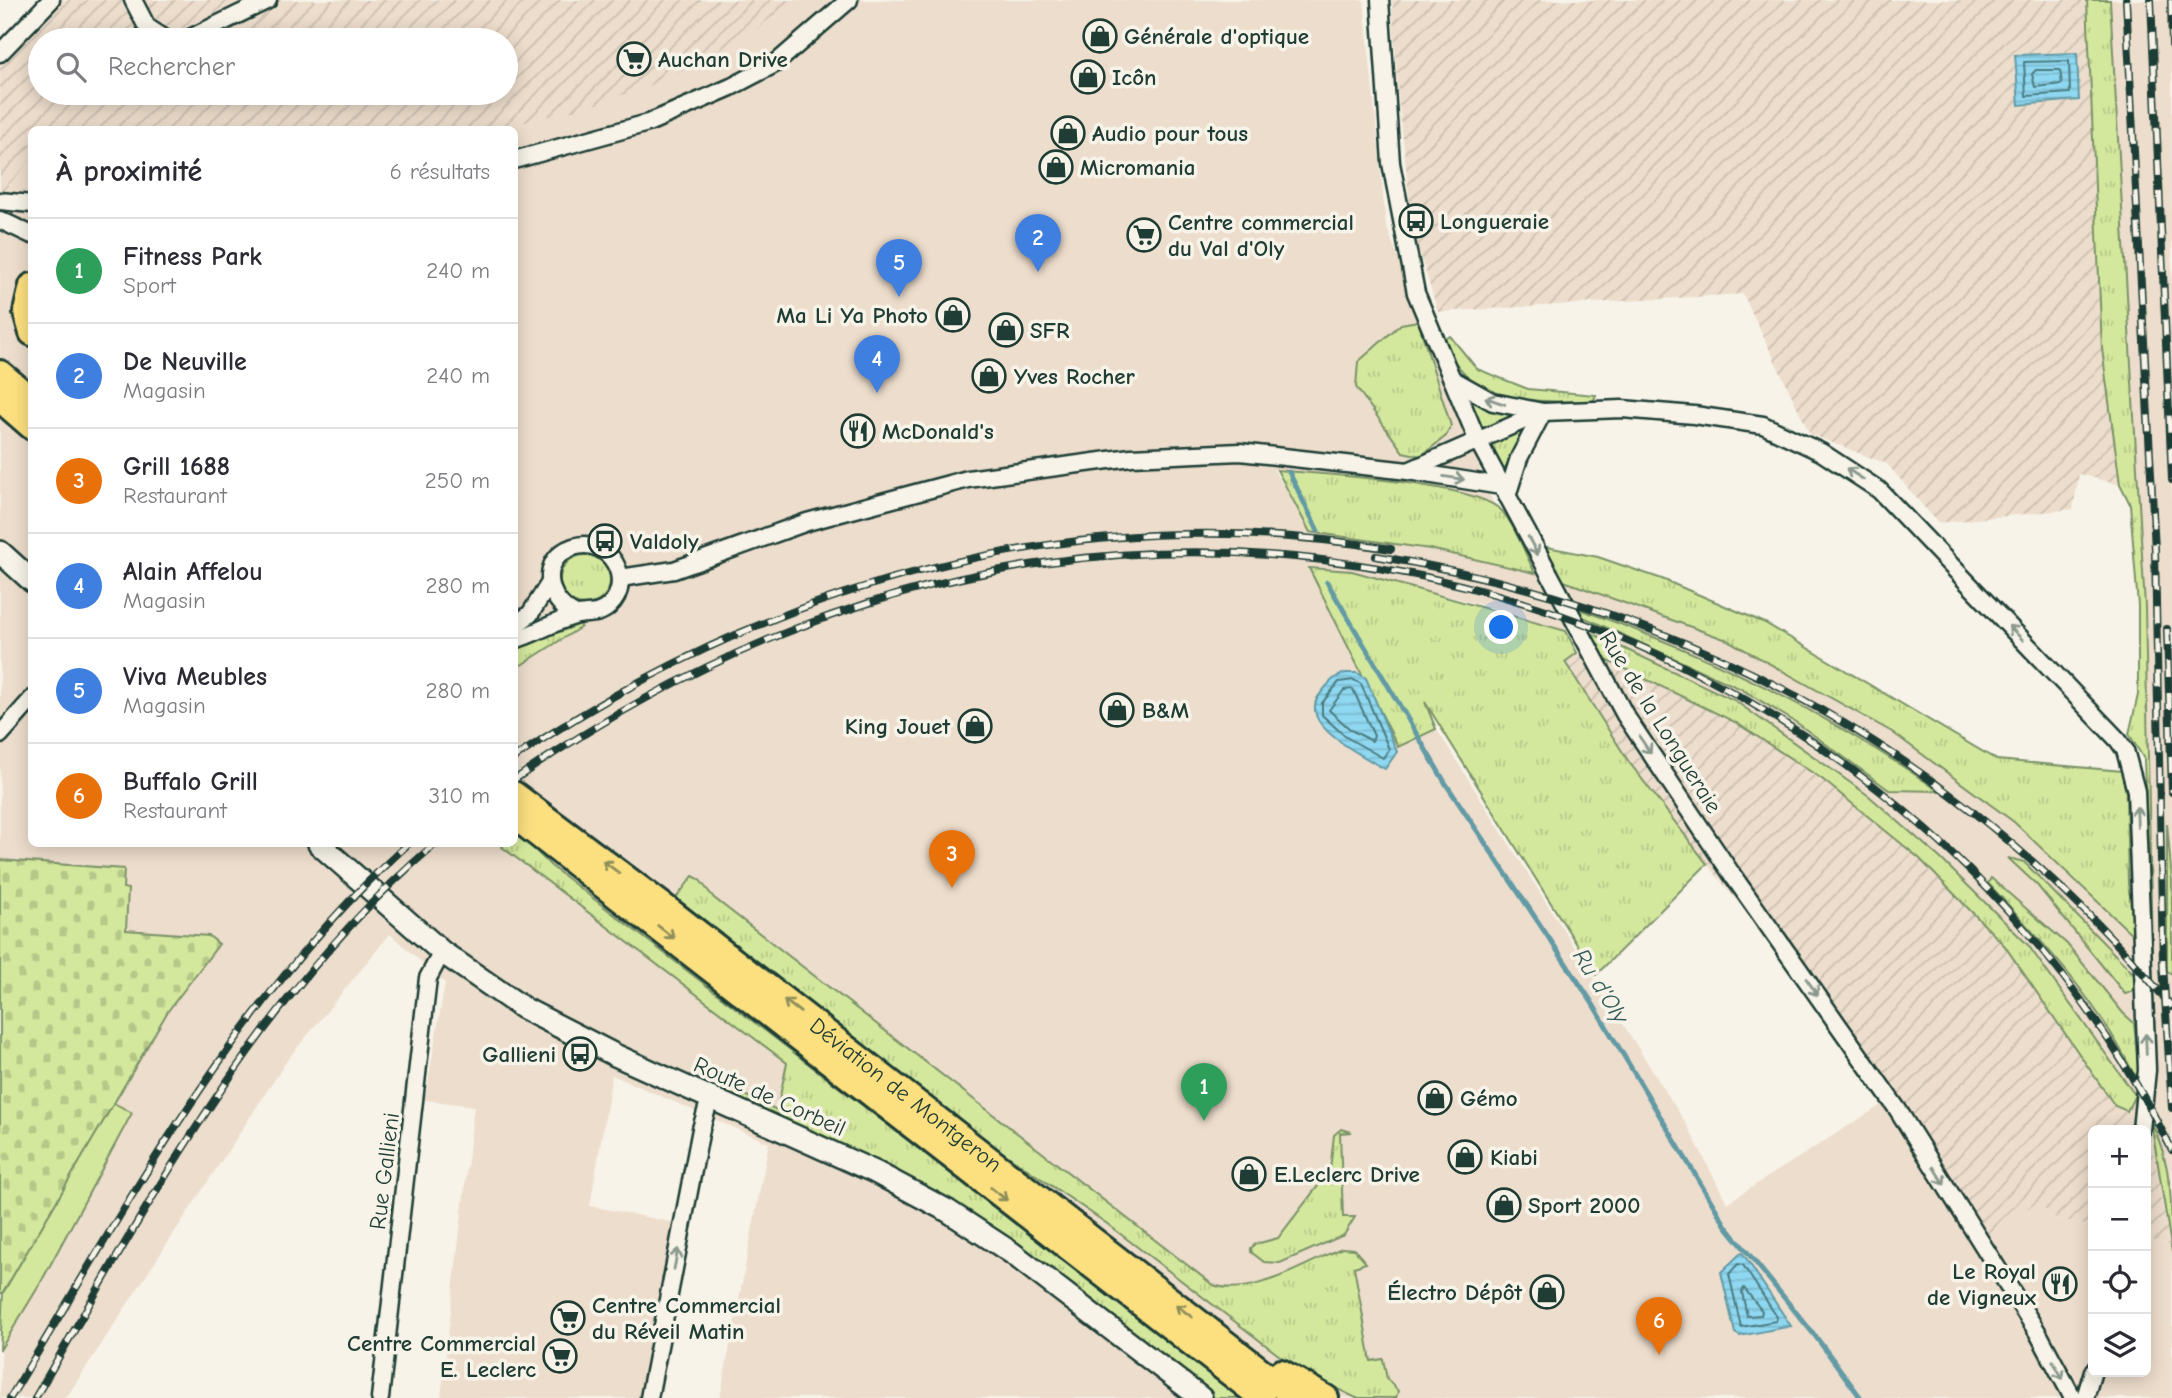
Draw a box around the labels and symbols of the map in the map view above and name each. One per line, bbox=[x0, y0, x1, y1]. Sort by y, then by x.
shop icon: Générale d'optique bbox=[1081, 17, 1119, 55]
place label: Générale d'optique bbox=[1124, 23, 1309, 50]
supermarket icon: Auchan Drive bbox=[615, 40, 653, 78]
place label: Auchan Drive bbox=[658, 46, 788, 73]
shop icon: Icôn bbox=[1069, 58, 1107, 96]
place label: Icôn bbox=[1112, 64, 1157, 91]
shop icon: Audio pour tous bbox=[1049, 114, 1087, 152]
place label: Audio pour tous bbox=[1092, 120, 1248, 147]
shop icon: Micromania bbox=[1037, 148, 1075, 186]
place label: Micromania bbox=[1080, 154, 1196, 181]
bus stop icon: Longueraie bbox=[1397, 202, 1435, 240]
place label: Longueraie bbox=[1440, 208, 1549, 235]
place label: Centre commercial du Val d'Oly bbox=[1168, 209, 1354, 262]
pin: 2 bbox=[1015, 214, 1061, 272]
supermarket icon: Centre commercial du Val d'Oly bbox=[1125, 216, 1163, 254]
pin: 5 bbox=[876, 239, 922, 297]
shop icon: Ma Li Ya Photo bbox=[934, 296, 972, 334]
place label: Ma Li Ya Photo bbox=[777, 302, 928, 329]
shop icon: SFR bbox=[987, 311, 1025, 349]
place label: SFR bbox=[1030, 317, 1070, 344]
pin: 4 bbox=[854, 335, 900, 393]
shop icon: Yves Rocher bbox=[970, 357, 1008, 395]
place label: Yves Rocher bbox=[1014, 363, 1136, 390]
one-way arrow bbox=[1485, 394, 1507, 406]
restaurant icon: McDonald's bbox=[839, 412, 877, 450]
place label: McDonald's bbox=[882, 418, 994, 445]
one-way arrow bbox=[1845, 467, 1865, 481]
one-way arrow bbox=[1443, 472, 1465, 485]
bus stop icon: Valdoly bbox=[586, 522, 624, 560]
place label: Valdoly bbox=[630, 528, 699, 555]
one-way arrow bbox=[1526, 536, 1540, 556]
your location bbox=[1484, 610, 1518, 644]
one-way arrow bbox=[2008, 624, 2024, 642]
street label: Rue de la Longueraie bbox=[1594, 626, 1728, 818]
shop icon: B&M bbox=[1098, 691, 1136, 729]
place label: B&M bbox=[1142, 697, 1189, 724]
shop icon: King Jouet bbox=[956, 707, 994, 745]
place label: King Jouet bbox=[845, 713, 950, 740]
one-way arrow bbox=[1638, 734, 1652, 754]
one-way arrow bbox=[2130, 805, 2143, 828]
pin: 3 bbox=[929, 830, 975, 888]
one-way arrow bbox=[603, 860, 621, 875]
one-way arrow bbox=[657, 924, 675, 940]
water label: Ru d'Oly bbox=[1567, 943, 1636, 1030]
one-way arrow bbox=[1804, 977, 1819, 996]
one-way arrow bbox=[783, 998, 802, 1013]
street label: Déviation de Montgeron bbox=[804, 1012, 1007, 1178]
one-way arrow bbox=[2140, 1033, 2153, 1056]
bus stop icon: Gallieni bbox=[561, 1035, 599, 1073]
place label: Gallieni bbox=[482, 1041, 556, 1068]
street label: Route de Corbeil bbox=[690, 1051, 850, 1142]
pin: 1 bbox=[1181, 1063, 1227, 1121]
shop icon: Gémo bbox=[1416, 1079, 1454, 1117]
place label: Gémo bbox=[1460, 1085, 1518, 1112]
street label: Rue Gallieni bbox=[364, 1111, 405, 1231]
shop icon: Kiabi bbox=[1446, 1138, 1484, 1176]
place label: Kiabi bbox=[1490, 1144, 1538, 1171]
shop icon: E.Leclerc Drive bbox=[1230, 1155, 1268, 1193]
place label: E.Leclerc Drive bbox=[1274, 1161, 1420, 1188]
one-way arrow bbox=[1933, 1165, 1947, 1185]
one-way arrow bbox=[989, 1186, 1008, 1201]
shop icon: Sport 2000 bbox=[1485, 1186, 1523, 1224]
place label: Sport 2000 bbox=[1528, 1192, 1640, 1219]
one-way arrow bbox=[669, 1248, 683, 1271]
place label: Le Royal de Vigneux bbox=[1927, 1258, 2037, 1311]
restaurant icon: Le Royal de Vigneux bbox=[2041, 1265, 2079, 1303]
shop icon: Électro Dépôt bbox=[1528, 1273, 1566, 1311]
place label: Électro Dépôt bbox=[1387, 1279, 1522, 1306]
place label: Centre Commercial du Réveil Matin bbox=[592, 1292, 781, 1345]
pin: 6 bbox=[1636, 1297, 1682, 1355]
supermarket icon: Centre Commercial du Réveil Matin bbox=[549, 1299, 587, 1337]
one-way arrow bbox=[1176, 1303, 1194, 1318]
place label: Centre Commercial E. Leclerc bbox=[347, 1330, 536, 1383]
supermarket icon: Centre Commercial E. Leclerc bbox=[541, 1337, 579, 1375]
one-way arrow bbox=[2051, 1359, 2065, 1379]

